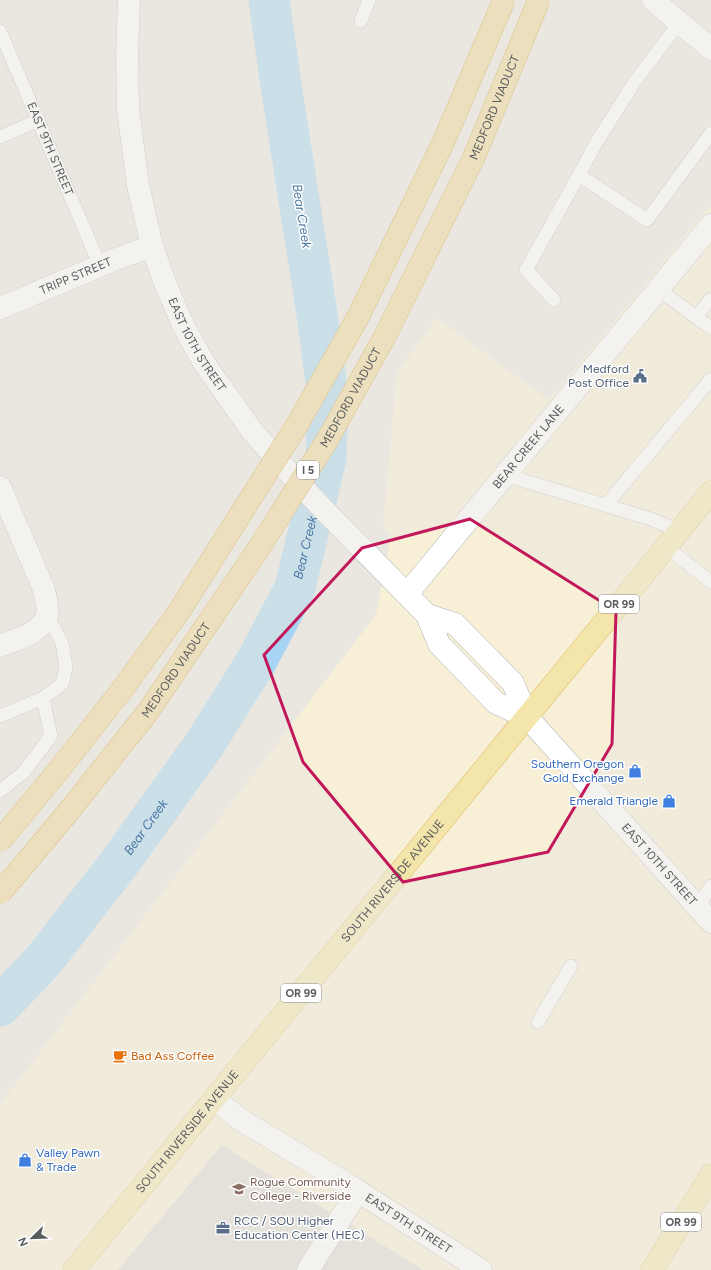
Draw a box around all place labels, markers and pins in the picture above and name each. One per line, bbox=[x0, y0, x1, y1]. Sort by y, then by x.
place label: Medford Post Office bbox=[568, 362, 629, 390]
public building icon: Medford Post Office bbox=[632, 368, 648, 384]
place label: Southern Oregon Gold Exchange bbox=[531, 757, 624, 785]
shop icon: Southern Oregon Gold Exchange bbox=[627, 763, 643, 779]
shop icon: Emerald Triangle bbox=[661, 793, 677, 809]
place label: Emerald Triangle bbox=[569, 794, 658, 808]
cafe icon: Bad Ass Coffee bbox=[112, 1048, 128, 1064]
place label: Bad Ass Coffee bbox=[131, 1049, 215, 1063]
place label: Valley Pawn & Trade bbox=[36, 1146, 100, 1174]
shop icon: Valley Pawn & Trade bbox=[17, 1152, 33, 1168]
place label: Rogue Community College - Riverside bbox=[250, 1175, 351, 1203]
school or university icon: Rogue Community College - Riverside bbox=[231, 1181, 247, 1197]
place label: RCC / SOU Higher Education Center (HEC) bbox=[234, 1214, 365, 1242]
office icon: RCC / SOU Higher Education Center (HEC) bbox=[215, 1220, 231, 1236]

